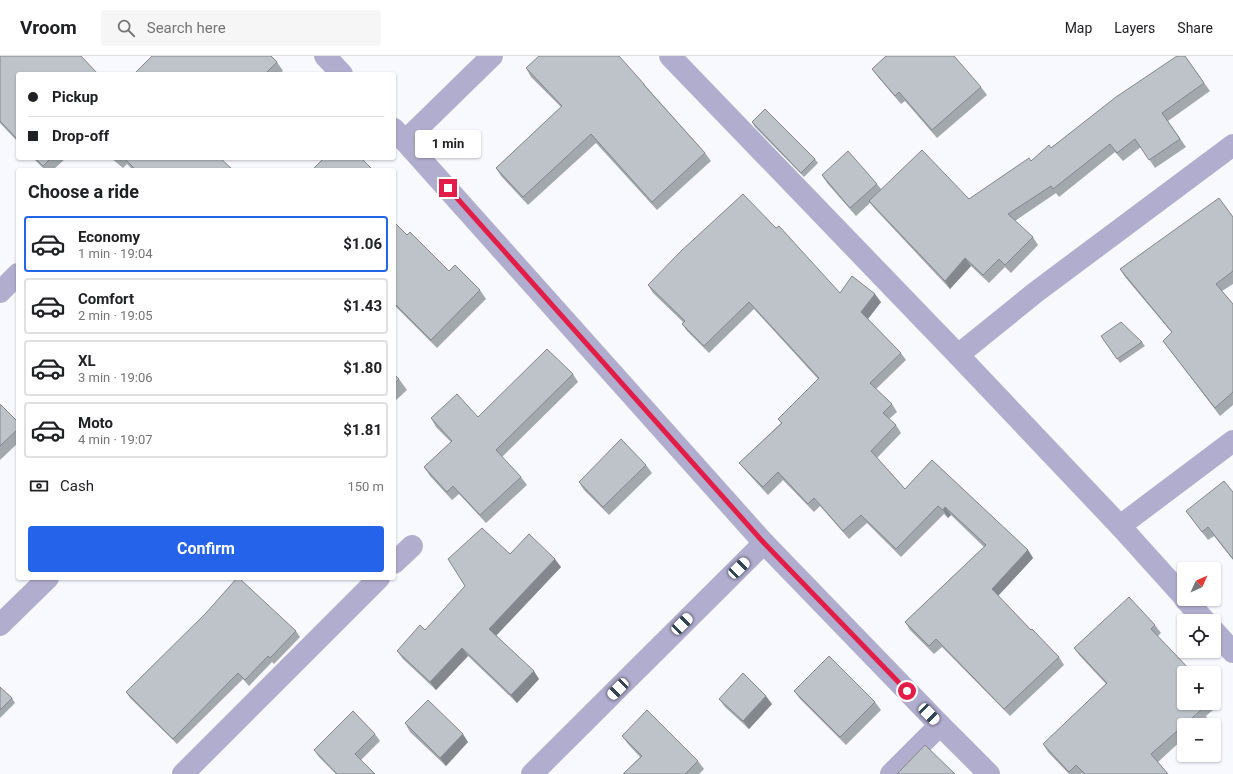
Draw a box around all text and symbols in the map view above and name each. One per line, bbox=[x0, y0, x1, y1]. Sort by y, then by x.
search box bbox=[101, 10, 381, 46]
text: Vroom bbox=[20, 16, 77, 39]
icon: search bbox=[115, 17, 137, 39]
text: Search here bbox=[147, 19, 226, 37]
text: Map bbox=[1065, 20, 1092, 36]
text: Layers bbox=[1114, 20, 1155, 36]
text: Share bbox=[1177, 20, 1213, 36]
text: Pickup bbox=[52, 88, 98, 106]
text: Drop-off bbox=[52, 127, 109, 145]
callout: 1 min bbox=[415, 130, 481, 158]
text: 1 min bbox=[432, 136, 464, 151]
route end bbox=[439, 179, 457, 197]
text: Choose a ride bbox=[28, 181, 139, 202]
icon: car bbox=[30, 226, 66, 262]
text: Economy bbox=[78, 228, 140, 246]
text: $1.06 bbox=[343, 235, 382, 253]
text: 1 min · 19:04 bbox=[78, 246, 153, 261]
icon: car bbox=[30, 288, 66, 324]
text: Comfort bbox=[78, 290, 134, 308]
text: $1.43 bbox=[343, 297, 382, 315]
text: 2 min · 19:05 bbox=[78, 308, 153, 323]
icon: car bbox=[30, 350, 66, 386]
text: XL bbox=[78, 352, 96, 370]
text: $1.80 bbox=[343, 359, 382, 377]
text: 3 min · 19:06 bbox=[78, 370, 153, 385]
icon: car bbox=[30, 412, 66, 448]
text: Moto bbox=[78, 414, 113, 432]
text: $1.81 bbox=[343, 421, 382, 439]
text: 4 min · 19:07 bbox=[78, 432, 153, 447]
icon: cash bbox=[28, 475, 50, 497]
text: Cash bbox=[60, 477, 94, 495]
text: 150 m bbox=[347, 479, 384, 494]
button: Confirm bbox=[28, 526, 384, 572]
car bbox=[726, 555, 752, 581]
north arrow bbox=[1177, 562, 1221, 606]
map controls bbox=[1177, 562, 1221, 762]
car bbox=[669, 611, 695, 637]
button: locate bbox=[1177, 614, 1221, 658]
button: + bbox=[1177, 666, 1221, 710]
car bbox=[605, 676, 631, 702]
route start bbox=[898, 682, 916, 700]
car bbox=[916, 701, 942, 727]
button: − bbox=[1177, 718, 1221, 762]

